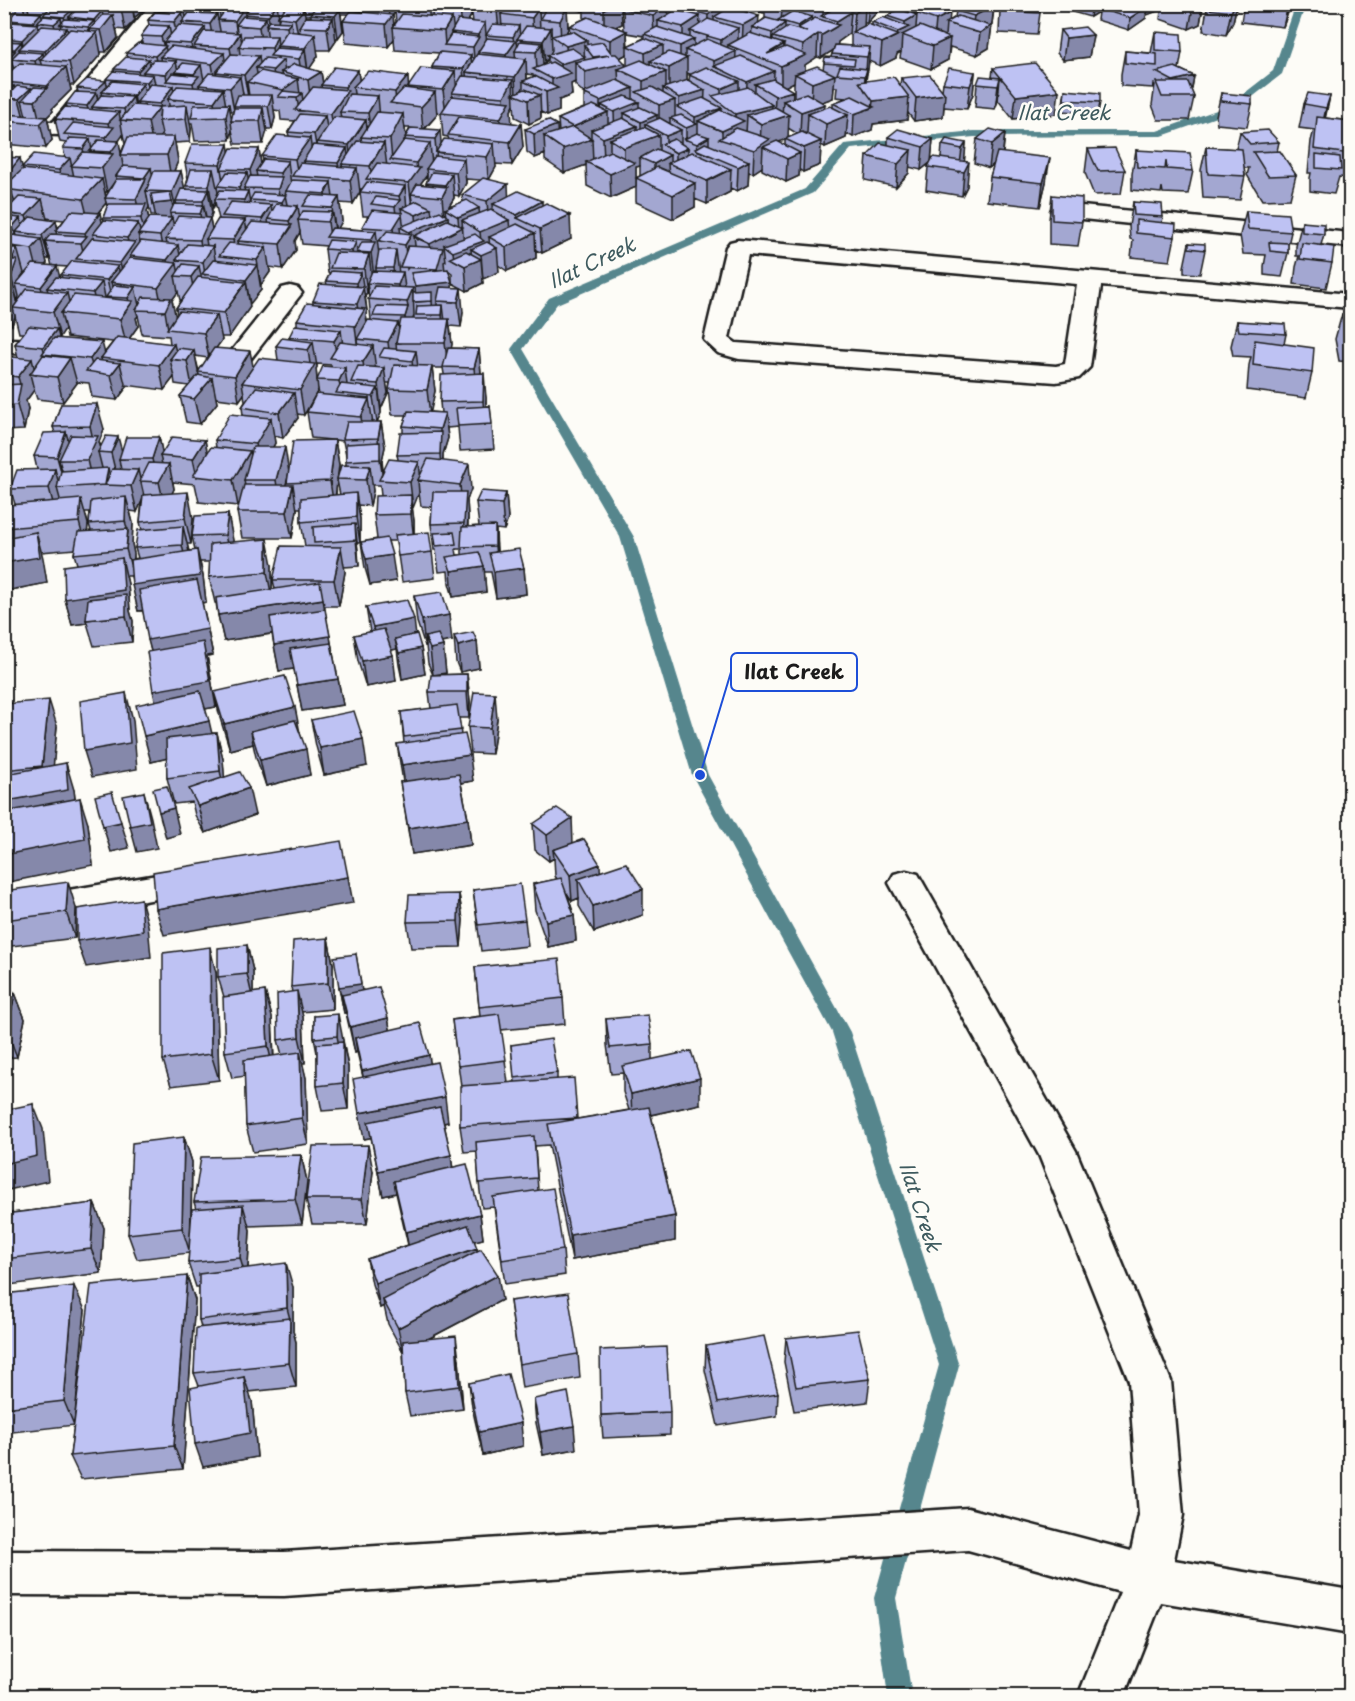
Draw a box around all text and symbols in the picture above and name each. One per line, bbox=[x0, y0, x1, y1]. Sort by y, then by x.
water label: Ilat Creek bbox=[1017, 97, 1111, 127]
water label: Ilat Creek bbox=[543, 228, 641, 295]
callout: Ilat Creek bbox=[731, 653, 857, 691]
text: Ilat Creek bbox=[744, 656, 845, 686]
water label: Ilat Creek bbox=[892, 1158, 950, 1256]

